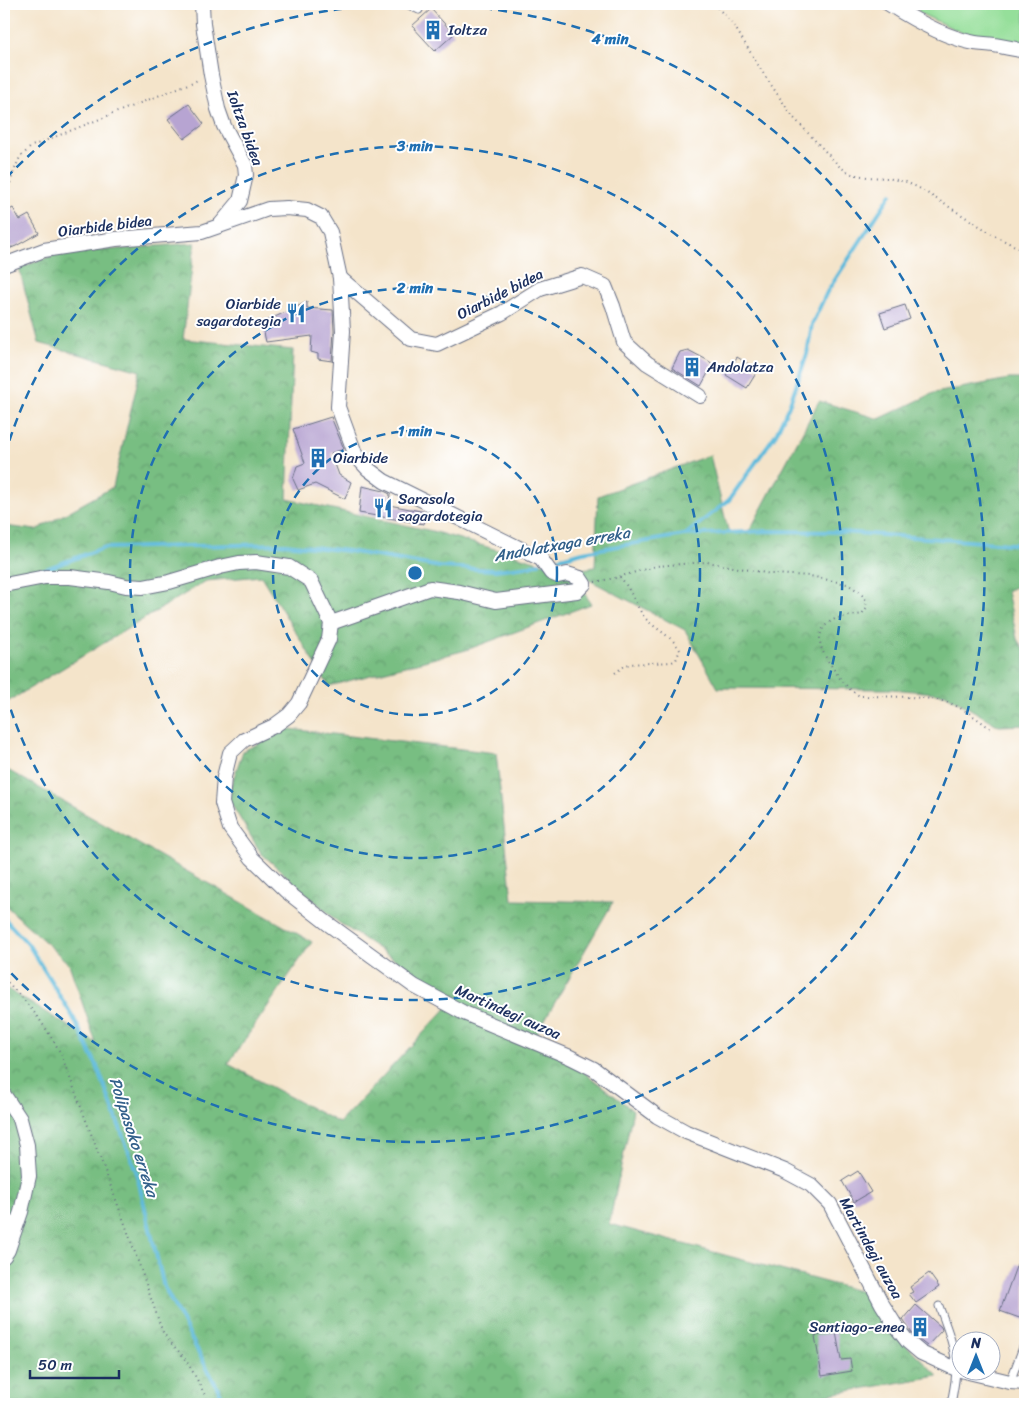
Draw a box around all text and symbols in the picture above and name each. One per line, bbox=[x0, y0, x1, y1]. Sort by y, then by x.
place label: Ioltza bbox=[447, 17, 488, 43]
building icon: Ioltza bbox=[422, 19, 444, 41]
text: 4 min bbox=[590, 26, 629, 52]
street label: Ioltza bidea bbox=[219, 86, 271, 170]
text: 3 min bbox=[396, 133, 434, 159]
street label: Oiarbide bidea bbox=[57, 207, 154, 245]
street label: Oiarbide bidea bbox=[452, 261, 548, 327]
text: 2 min bbox=[396, 275, 434, 301]
place label: Oiarbide sagardotegia bbox=[195, 291, 281, 334]
restaurant icon: Oiarbide sagardotegia bbox=[285, 302, 307, 324]
place label: Andolatza bbox=[706, 354, 774, 380]
building icon: Andolatza bbox=[681, 356, 703, 378]
text: 1 min bbox=[398, 418, 433, 444]
place label: Oiarbide bbox=[333, 445, 389, 471]
building icon: Oiarbide bbox=[307, 447, 329, 469]
place label: Sarasola sagardotegia bbox=[397, 486, 483, 529]
restaurant icon: Sarasola sagardotegia bbox=[372, 497, 394, 519]
water label: Andolatxaga erreka bbox=[491, 517, 634, 570]
centre of rings bbox=[406, 564, 424, 582]
street label: Martindegi auzoa bbox=[451, 977, 565, 1047]
water label: Polipasoko erreka bbox=[101, 1073, 168, 1202]
street label: Martindegi auzoa bbox=[832, 1192, 910, 1304]
place label: Santiago-enea bbox=[809, 1314, 905, 1340]
building icon: Santiago-enea bbox=[909, 1316, 931, 1338]
north arrow bbox=[952, 1330, 1002, 1380]
text: N bbox=[970, 1331, 981, 1356]
scale bar bbox=[30, 1348, 119, 1380]
text: 50 m bbox=[38, 1352, 73, 1378]

